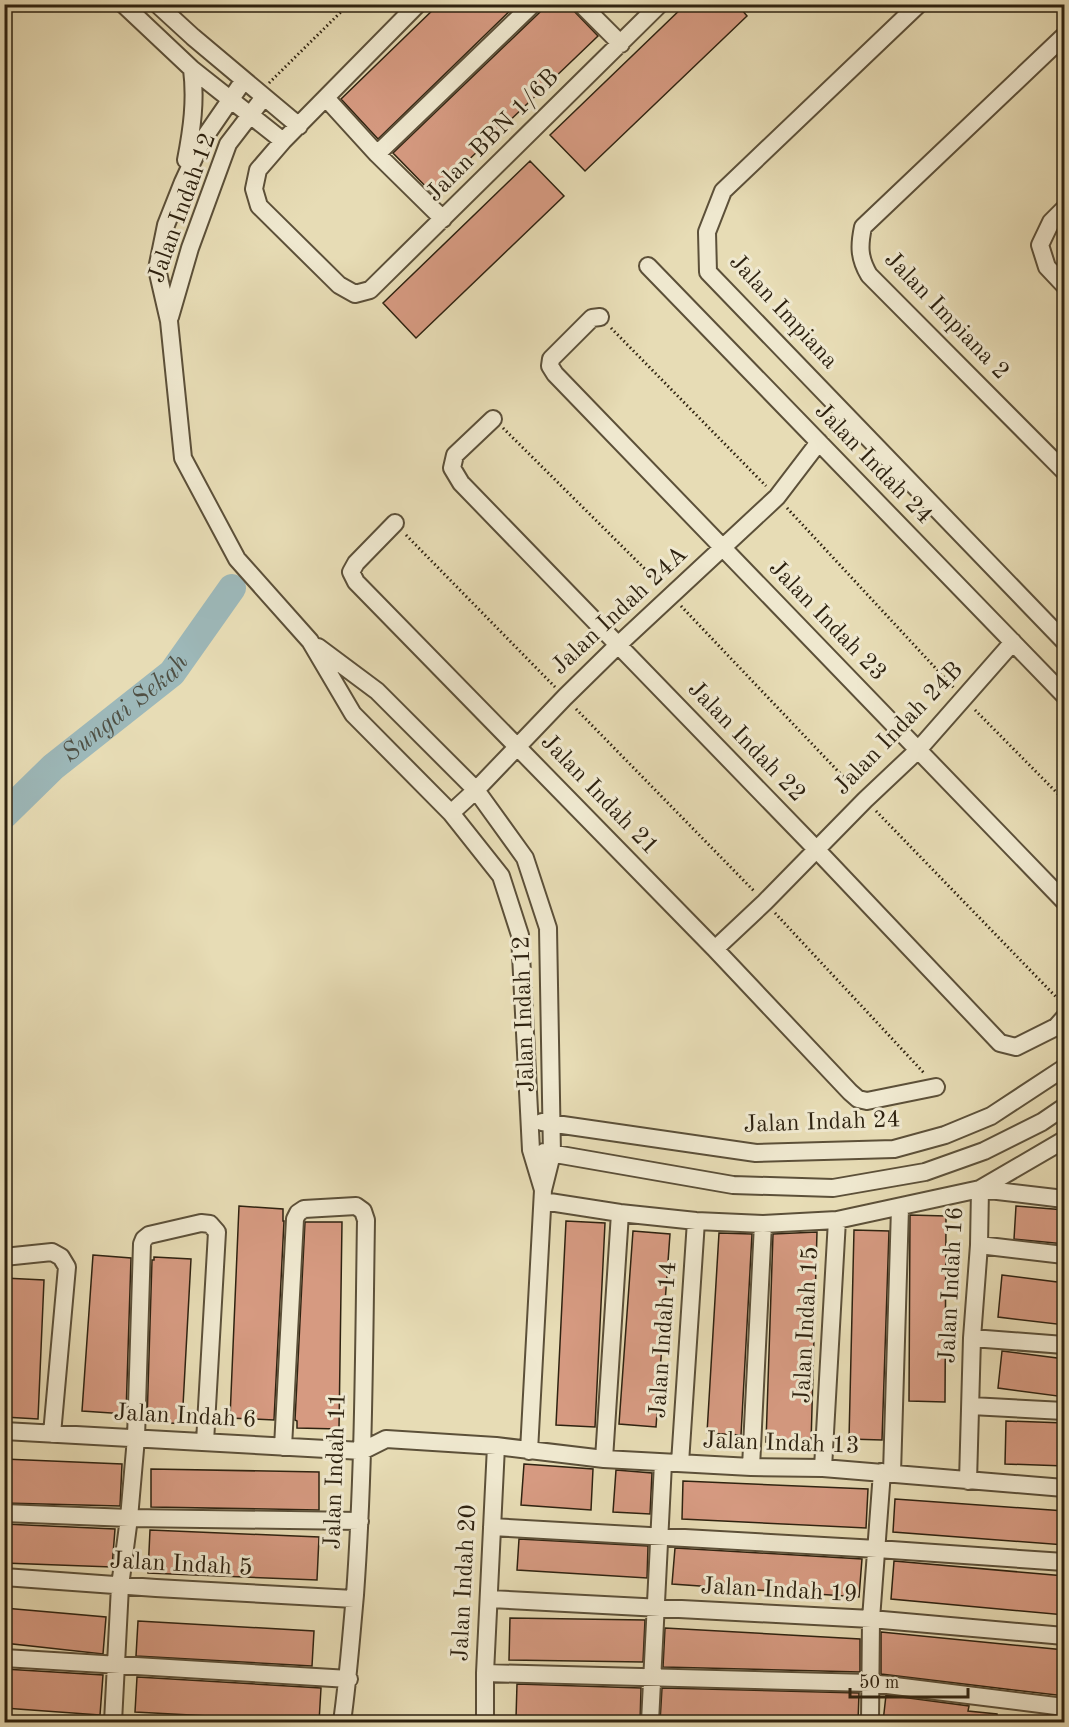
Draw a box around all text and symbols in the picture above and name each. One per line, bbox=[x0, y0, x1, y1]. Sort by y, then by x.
street label: Jalan BBN 1/6B bbox=[422, 65, 564, 207]
street label: Jalan Indah 12 bbox=[145, 130, 221, 286]
street label: Jalan Impiana 2 bbox=[879, 247, 1013, 385]
street label: Jalan Impiana bbox=[724, 250, 842, 374]
street label: Jalan Indah 24 bbox=[810, 399, 936, 529]
street label: Jalan Indah 24A bbox=[548, 542, 692, 680]
street label: Jalan Indah 23 bbox=[764, 556, 890, 686]
water label: Sungai Sekah bbox=[57, 650, 194, 767]
street label: Jalan Indah 24B bbox=[830, 658, 968, 800]
street label: Jalan Indah 22 bbox=[683, 677, 809, 807]
street label: Jalan Indah 21 bbox=[536, 730, 662, 860]
street label: Jalan Indah 12 bbox=[510, 935, 540, 1093]
street label: Jalan Indah 24 bbox=[743, 1108, 901, 1138]
street label: Jalan Indah 16 bbox=[936, 1206, 968, 1364]
street label: Jalan Indah 15 bbox=[791, 1246, 823, 1404]
street label: Jalan Indah 14 bbox=[647, 1261, 681, 1419]
street label: Jalan Indah 11 bbox=[321, 1392, 351, 1550]
street label: Jalan Indah 6 bbox=[113, 1401, 257, 1433]
street label: Jalan Indah 13 bbox=[702, 1429, 860, 1459]
street label: Jalan Indah 20 bbox=[449, 1504, 481, 1662]
street label: Jalan Indah 5 bbox=[109, 1549, 253, 1581]
street label: Jalan Indah 19 bbox=[700, 1575, 858, 1607]
scale bar bbox=[850, 1661, 968, 1699]
text: 50 m bbox=[859, 1674, 899, 1692]

